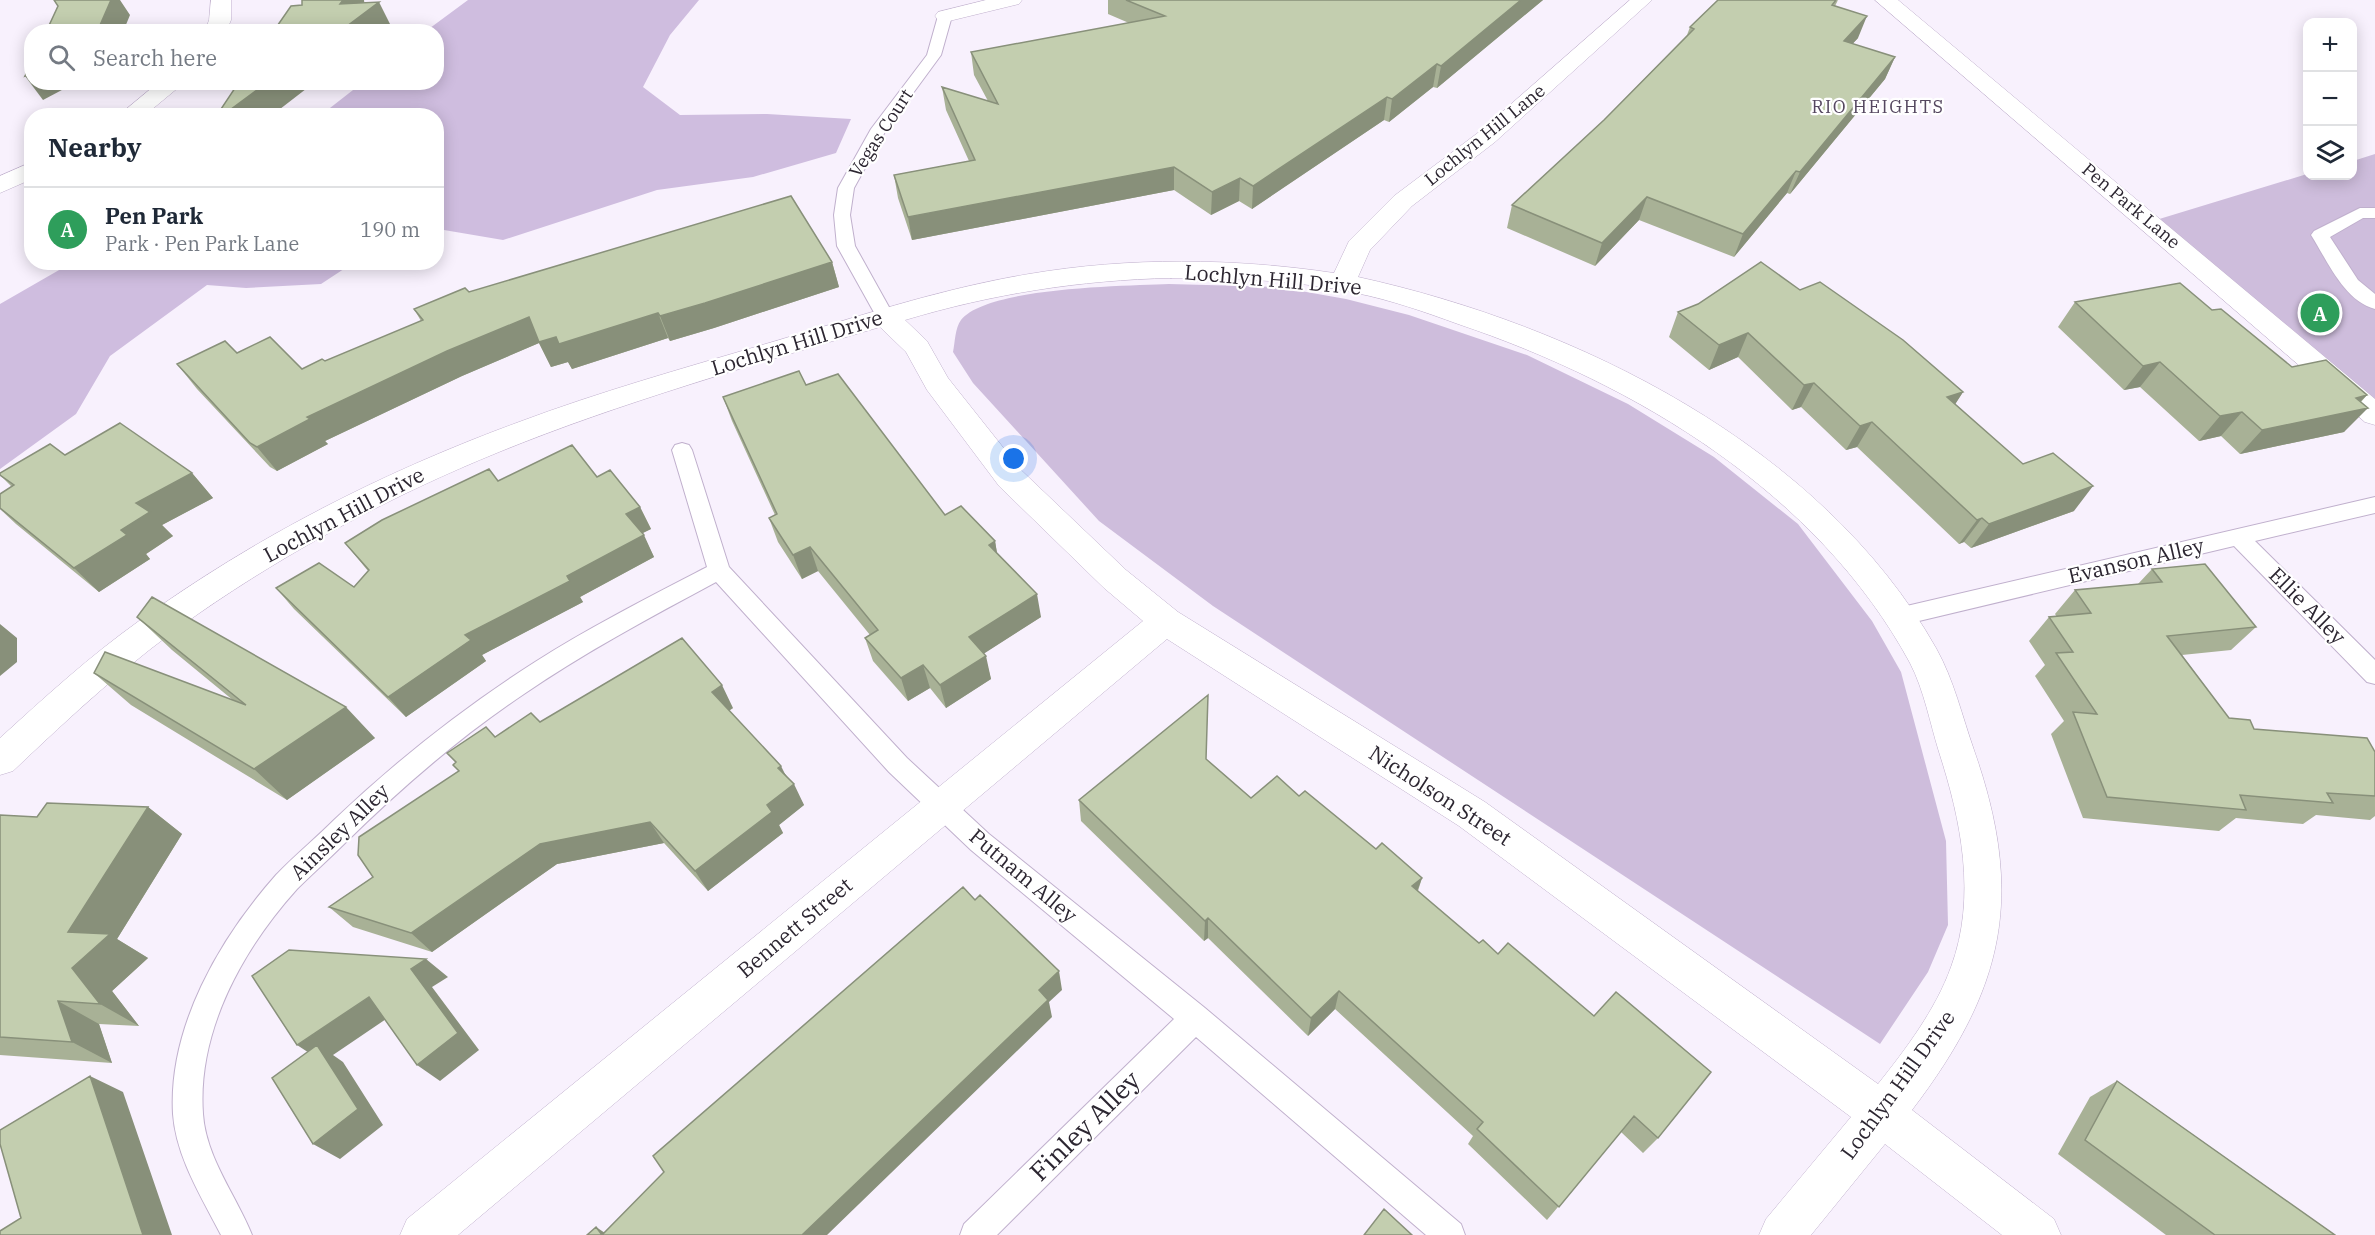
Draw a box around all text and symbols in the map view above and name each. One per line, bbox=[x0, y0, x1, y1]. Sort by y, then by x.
map controls bbox=[2303, 18, 2357, 180]
button: + bbox=[2303, 18, 2357, 72]
search box bbox=[24, 24, 444, 90]
icon: search bbox=[45, 41, 78, 74]
text: Search here bbox=[93, 43, 217, 72]
button: − bbox=[2303, 72, 2357, 126]
street label: Lochlyn Hill Lane bbox=[1420, 79, 1550, 190]
street label: Vegas Court bbox=[844, 84, 918, 181]
district label: RIO HEIGHTS bbox=[1811, 95, 1945, 118]
button: layers bbox=[2303, 126, 2357, 180]
text: Nearby bbox=[48, 130, 142, 164]
street label: Pen Park Lane bbox=[2077, 158, 2185, 253]
text: Pen Park bbox=[105, 201, 203, 230]
text: A bbox=[61, 216, 74, 243]
text: 190 m bbox=[360, 216, 420, 243]
text: Park · Pen Park Lane bbox=[105, 230, 299, 257]
street label: Lochlyn Hill Drive bbox=[1183, 257, 1363, 301]
pin: A bbox=[2300, 290, 2340, 336]
street label: Lochlyn Hill Drive bbox=[708, 303, 886, 381]
your location bbox=[999, 444, 1028, 473]
street label: Lochlyn Hill Drive bbox=[258, 460, 429, 568]
street label: Evanson Alley bbox=[2065, 531, 2207, 589]
street label: Ellie Alley bbox=[2263, 561, 2353, 650]
street label: Nicholson Street bbox=[1364, 739, 1517, 852]
street label: Ainsley Alley bbox=[284, 776, 395, 886]
street label: Putnam Alley bbox=[964, 822, 1084, 929]
street label: Bennett Street bbox=[731, 871, 858, 984]
street label: Lochlyn Hill Drive bbox=[1834, 1004, 1961, 1165]
street label: Finley Alley bbox=[1022, 1063, 1147, 1188]

